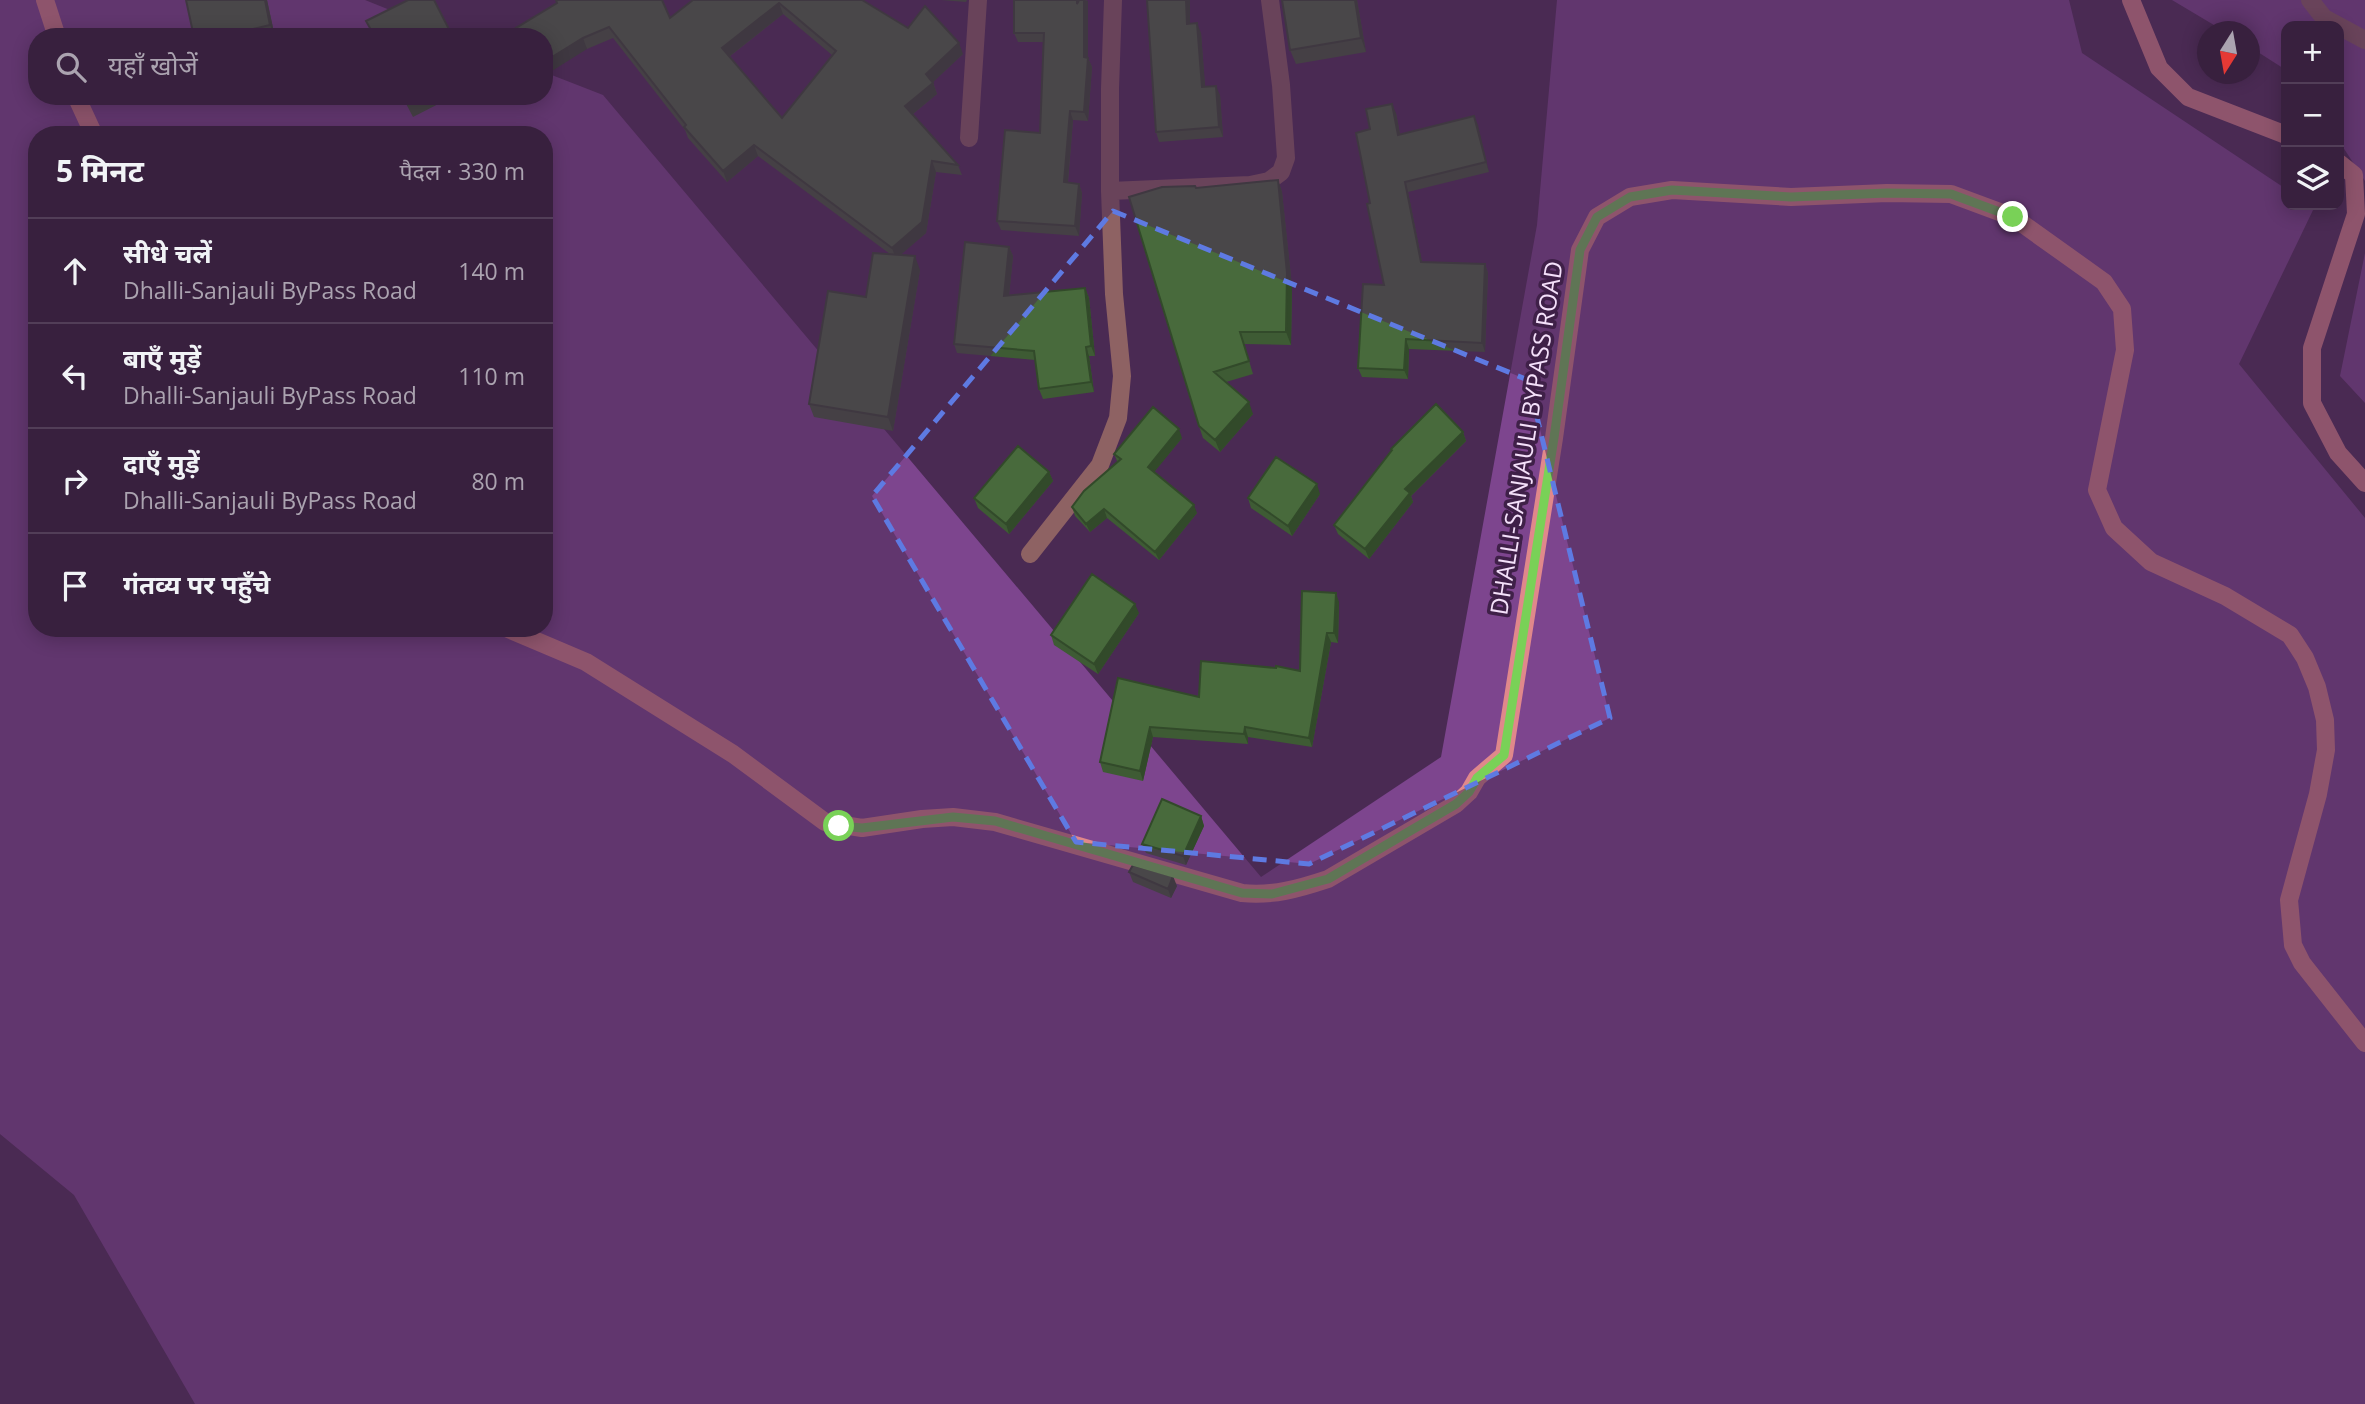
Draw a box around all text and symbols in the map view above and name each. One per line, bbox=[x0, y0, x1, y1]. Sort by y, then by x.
north arrow bbox=[2197, 21, 2260, 84]
map controls bbox=[2281, 21, 2344, 210]
button: + bbox=[2281, 21, 2344, 84]
search box bbox=[28, 28, 553, 105]
text: यहाँ खोजें bbox=[108, 47, 198, 83]
icon: search bbox=[52, 48, 90, 86]
button: − bbox=[2281, 84, 2344, 147]
button: layers bbox=[2281, 147, 2344, 210]
text: 5 मिनट bbox=[56, 150, 144, 191]
text: पैदल · 330 m bbox=[399, 155, 525, 187]
route end bbox=[1997, 201, 2028, 232]
text: सीधे चलें bbox=[123, 235, 212, 271]
icon: ahead bbox=[56, 252, 94, 290]
text: 140 m bbox=[458, 255, 525, 287]
street label: DHALLI-SANJAULI BYPASS ROAD bbox=[1481, 258, 1570, 617]
text: Dhalli-Sanjauli ByPass Road bbox=[123, 274, 417, 306]
text: बाएँ मुड़ें bbox=[123, 340, 201, 376]
icon: left bbox=[56, 357, 94, 395]
text: 110 m bbox=[458, 360, 525, 392]
text: Dhalli-Sanjauli ByPass Road bbox=[123, 379, 417, 411]
text: दाएँ मुड़ें bbox=[123, 445, 200, 481]
icon: right bbox=[56, 462, 94, 500]
text: 80 m bbox=[471, 465, 525, 497]
text: Dhalli-Sanjauli ByPass Road bbox=[123, 484, 417, 516]
text: गंतव्य पर पहुँचे bbox=[123, 566, 270, 602]
icon: arrive bbox=[56, 567, 94, 605]
route start bbox=[823, 810, 854, 841]

